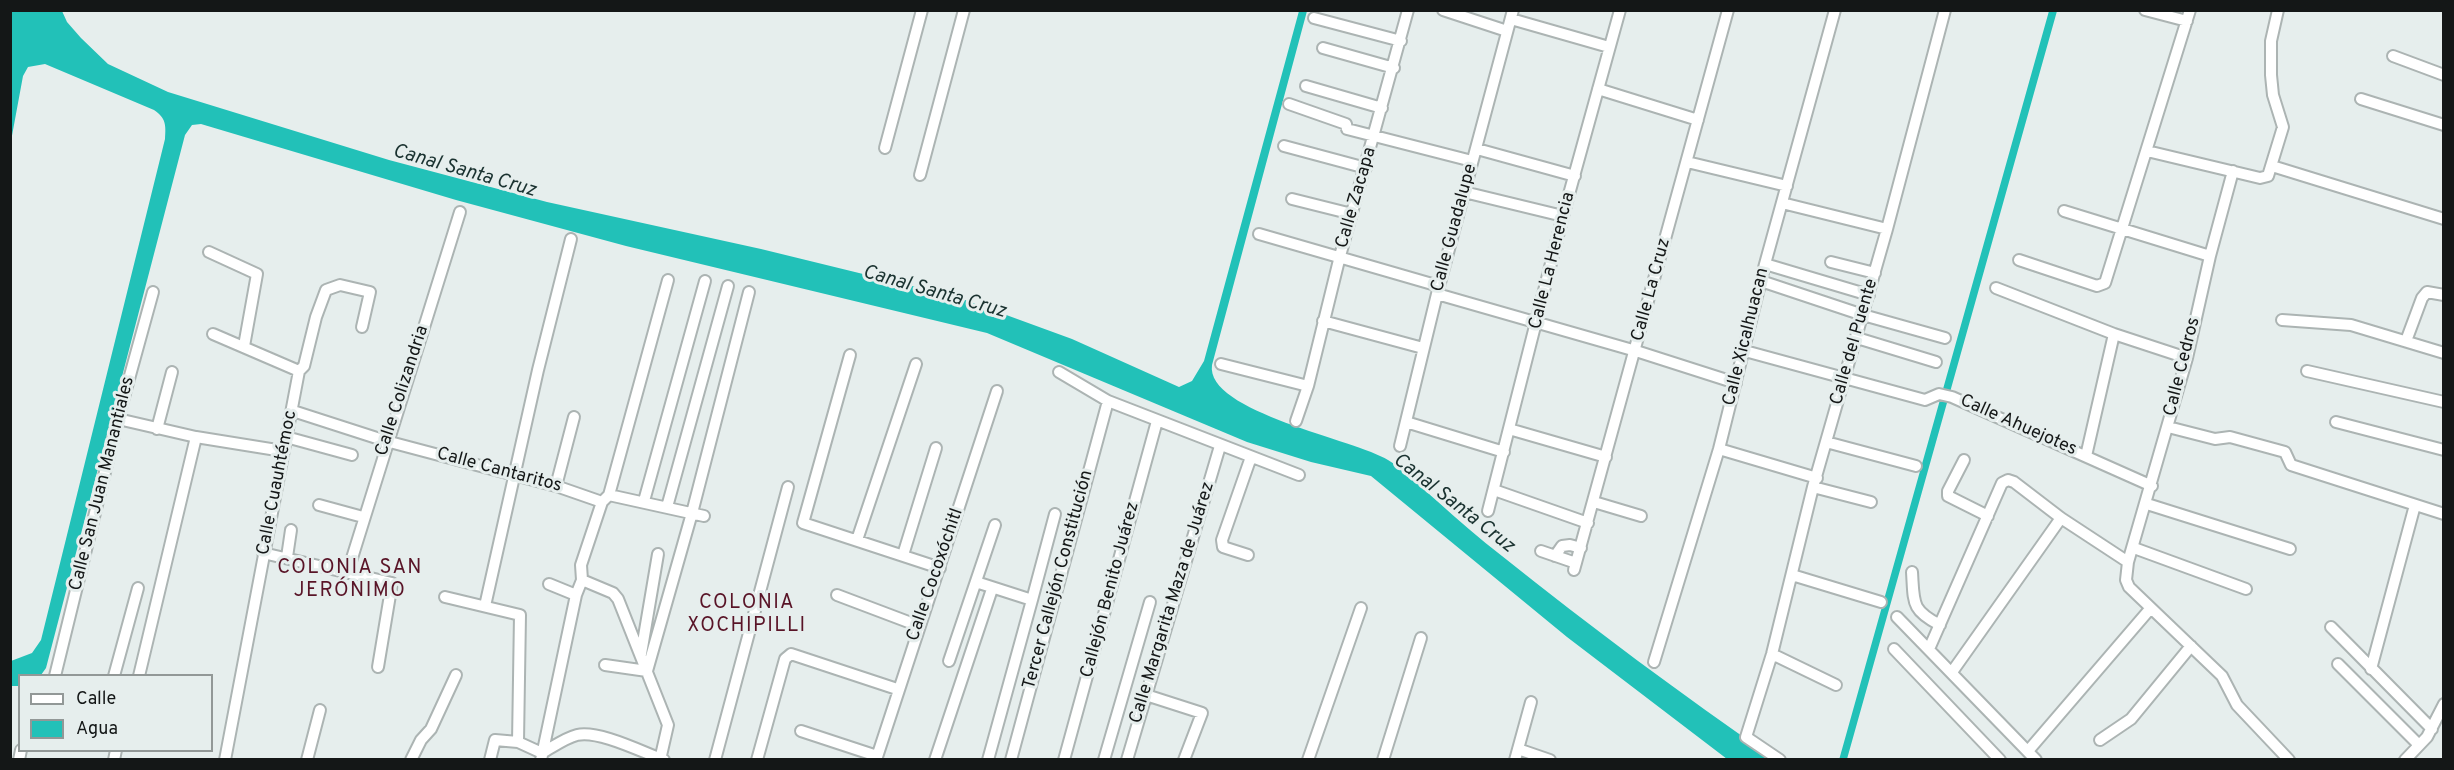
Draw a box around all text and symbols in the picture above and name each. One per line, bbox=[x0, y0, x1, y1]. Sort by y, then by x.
water label: Canal Santa Cruz bbox=[390, 140, 538, 204]
street label: Calle Zacapa bbox=[1332, 145, 1382, 251]
street label: Calle Guadalupe bbox=[1428, 162, 1482, 294]
street label: Calle La Herencia bbox=[1526, 190, 1580, 332]
street label: Calle La Cruz bbox=[1628, 236, 1676, 344]
water label: Canal Santa Cruz bbox=[860, 261, 1008, 325]
street label: Calle Xicalhuacan bbox=[1719, 266, 1775, 408]
street label: Calle del Puente bbox=[1827, 276, 1883, 408]
street label: Calle Cedros bbox=[2160, 315, 2206, 419]
street label: Calle Colizandria bbox=[372, 323, 434, 459]
street label: Calle San Juan Manantiales bbox=[66, 375, 140, 593]
street label: Calle Ahuejotes bbox=[1956, 391, 2080, 461]
street label: Calle Cuauhtémoc bbox=[253, 409, 303, 557]
street label: Calle Cantaritos bbox=[434, 444, 564, 498]
water label: Canal Santa Cruz bbox=[1387, 449, 1519, 559]
street label: Tercer Callejón Constitución bbox=[1019, 468, 1099, 692]
street label: Calle Margarita Maza de Juárez bbox=[1126, 480, 1220, 726]
street label: Callejón Benito Juárez bbox=[1077, 500, 1145, 680]
street label: Calle Cocoxóchitl bbox=[903, 506, 969, 644]
district label: COLONIA SAN JERÓNIMO bbox=[277, 557, 423, 604]
district label: COLONIA XOCHIPILLI bbox=[687, 592, 807, 639]
legend bbox=[18, 674, 213, 752]
text: Calle bbox=[76, 688, 116, 711]
text: Agua bbox=[76, 718, 118, 741]

